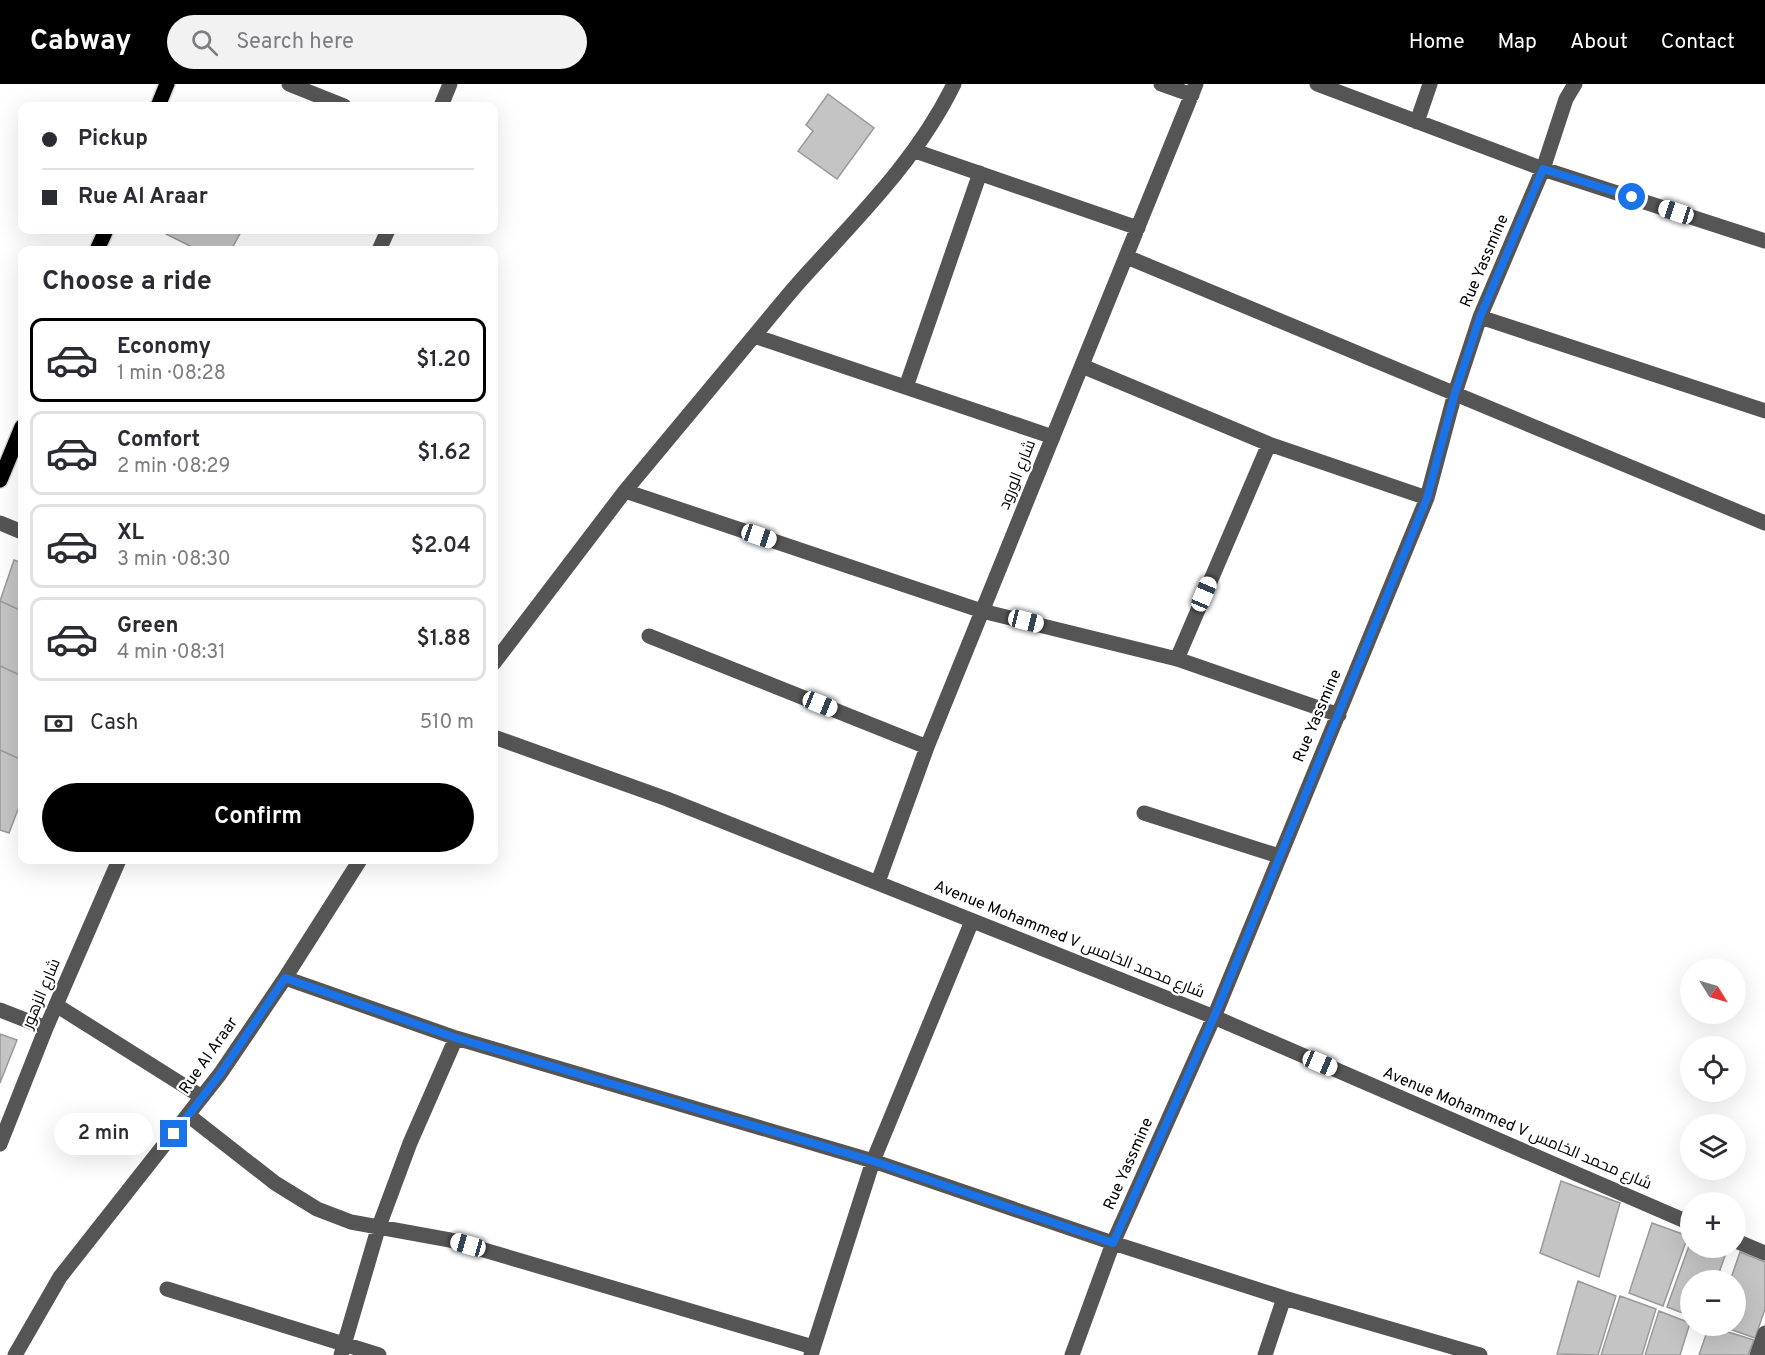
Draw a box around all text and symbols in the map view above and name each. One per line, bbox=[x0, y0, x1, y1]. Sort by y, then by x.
search box bbox=[167, 15, 587, 69]
text: Cabway bbox=[30, 24, 131, 60]
icon: search bbox=[188, 26, 221, 59]
text: Search here bbox=[236, 29, 354, 56]
text: Home bbox=[1409, 29, 1465, 56]
text: Map bbox=[1498, 29, 1537, 56]
text: About bbox=[1570, 29, 1628, 56]
text: Contact bbox=[1661, 29, 1735, 56]
text: Pickup bbox=[78, 126, 148, 153]
route start bbox=[1618, 183, 1645, 210]
text: Rue Al Araar bbox=[78, 184, 208, 211]
car bbox=[1656, 198, 1696, 226]
street label: Rue Yassmine bbox=[1456, 211, 1514, 311]
text: Choose a ride bbox=[42, 265, 212, 299]
icon: car bbox=[45, 333, 99, 387]
text: Economy bbox=[117, 334, 211, 361]
text: $1.20 bbox=[416, 347, 471, 374]
text: 1 min · 08:28 bbox=[117, 361, 226, 387]
icon: car bbox=[45, 426, 99, 480]
text: Comfort bbox=[117, 427, 200, 454]
street label: شارع الورود bbox=[995, 437, 1041, 513]
text: $1.62 bbox=[417, 440, 471, 467]
text: 2 min · 08:29 bbox=[117, 454, 230, 480]
icon: car bbox=[45, 519, 99, 573]
text: XL bbox=[117, 520, 144, 547]
car bbox=[739, 522, 779, 550]
text: $2.04 bbox=[411, 533, 471, 560]
text: 3 min · 08:30 bbox=[117, 547, 231, 573]
car bbox=[1189, 574, 1219, 614]
car bbox=[1006, 608, 1046, 634]
icon: car bbox=[45, 612, 99, 666]
text: Green bbox=[117, 613, 179, 640]
text: $1.88 bbox=[417, 626, 471, 653]
text: 4 min · 08:31 bbox=[117, 640, 226, 666]
street label: Rue Yassmine bbox=[1289, 666, 1347, 766]
car bbox=[800, 689, 840, 719]
icon: cash bbox=[42, 707, 75, 740]
text: Cash bbox=[90, 710, 139, 737]
text: 510 m bbox=[420, 710, 474, 736]
button: Confirm bbox=[42, 783, 474, 852]
street label: Avenue Mohammed V شارع محمد الخامس bbox=[931, 876, 1207, 1004]
street label: شارع الزهور bbox=[18, 956, 66, 1033]
north arrow bbox=[1680, 958, 1746, 1024]
map controls bbox=[1680, 958, 1746, 1336]
street label: Rue Al Araar bbox=[175, 1014, 243, 1098]
button: locate bbox=[1680, 1036, 1746, 1102]
car bbox=[1300, 1048, 1340, 1078]
street label: Avenue Mohammed V شارع محمد الخامس bbox=[1380, 1063, 1654, 1195]
callout: 2 min bbox=[54, 1113, 153, 1155]
button: layers bbox=[1680, 1114, 1746, 1180]
street label: Rue Yassmine bbox=[1100, 1115, 1158, 1213]
route end bbox=[160, 1120, 187, 1147]
text: 2 min bbox=[78, 1121, 129, 1147]
button: + bbox=[1680, 1192, 1746, 1258]
car bbox=[448, 1231, 488, 1259]
button: − bbox=[1680, 1270, 1746, 1336]

